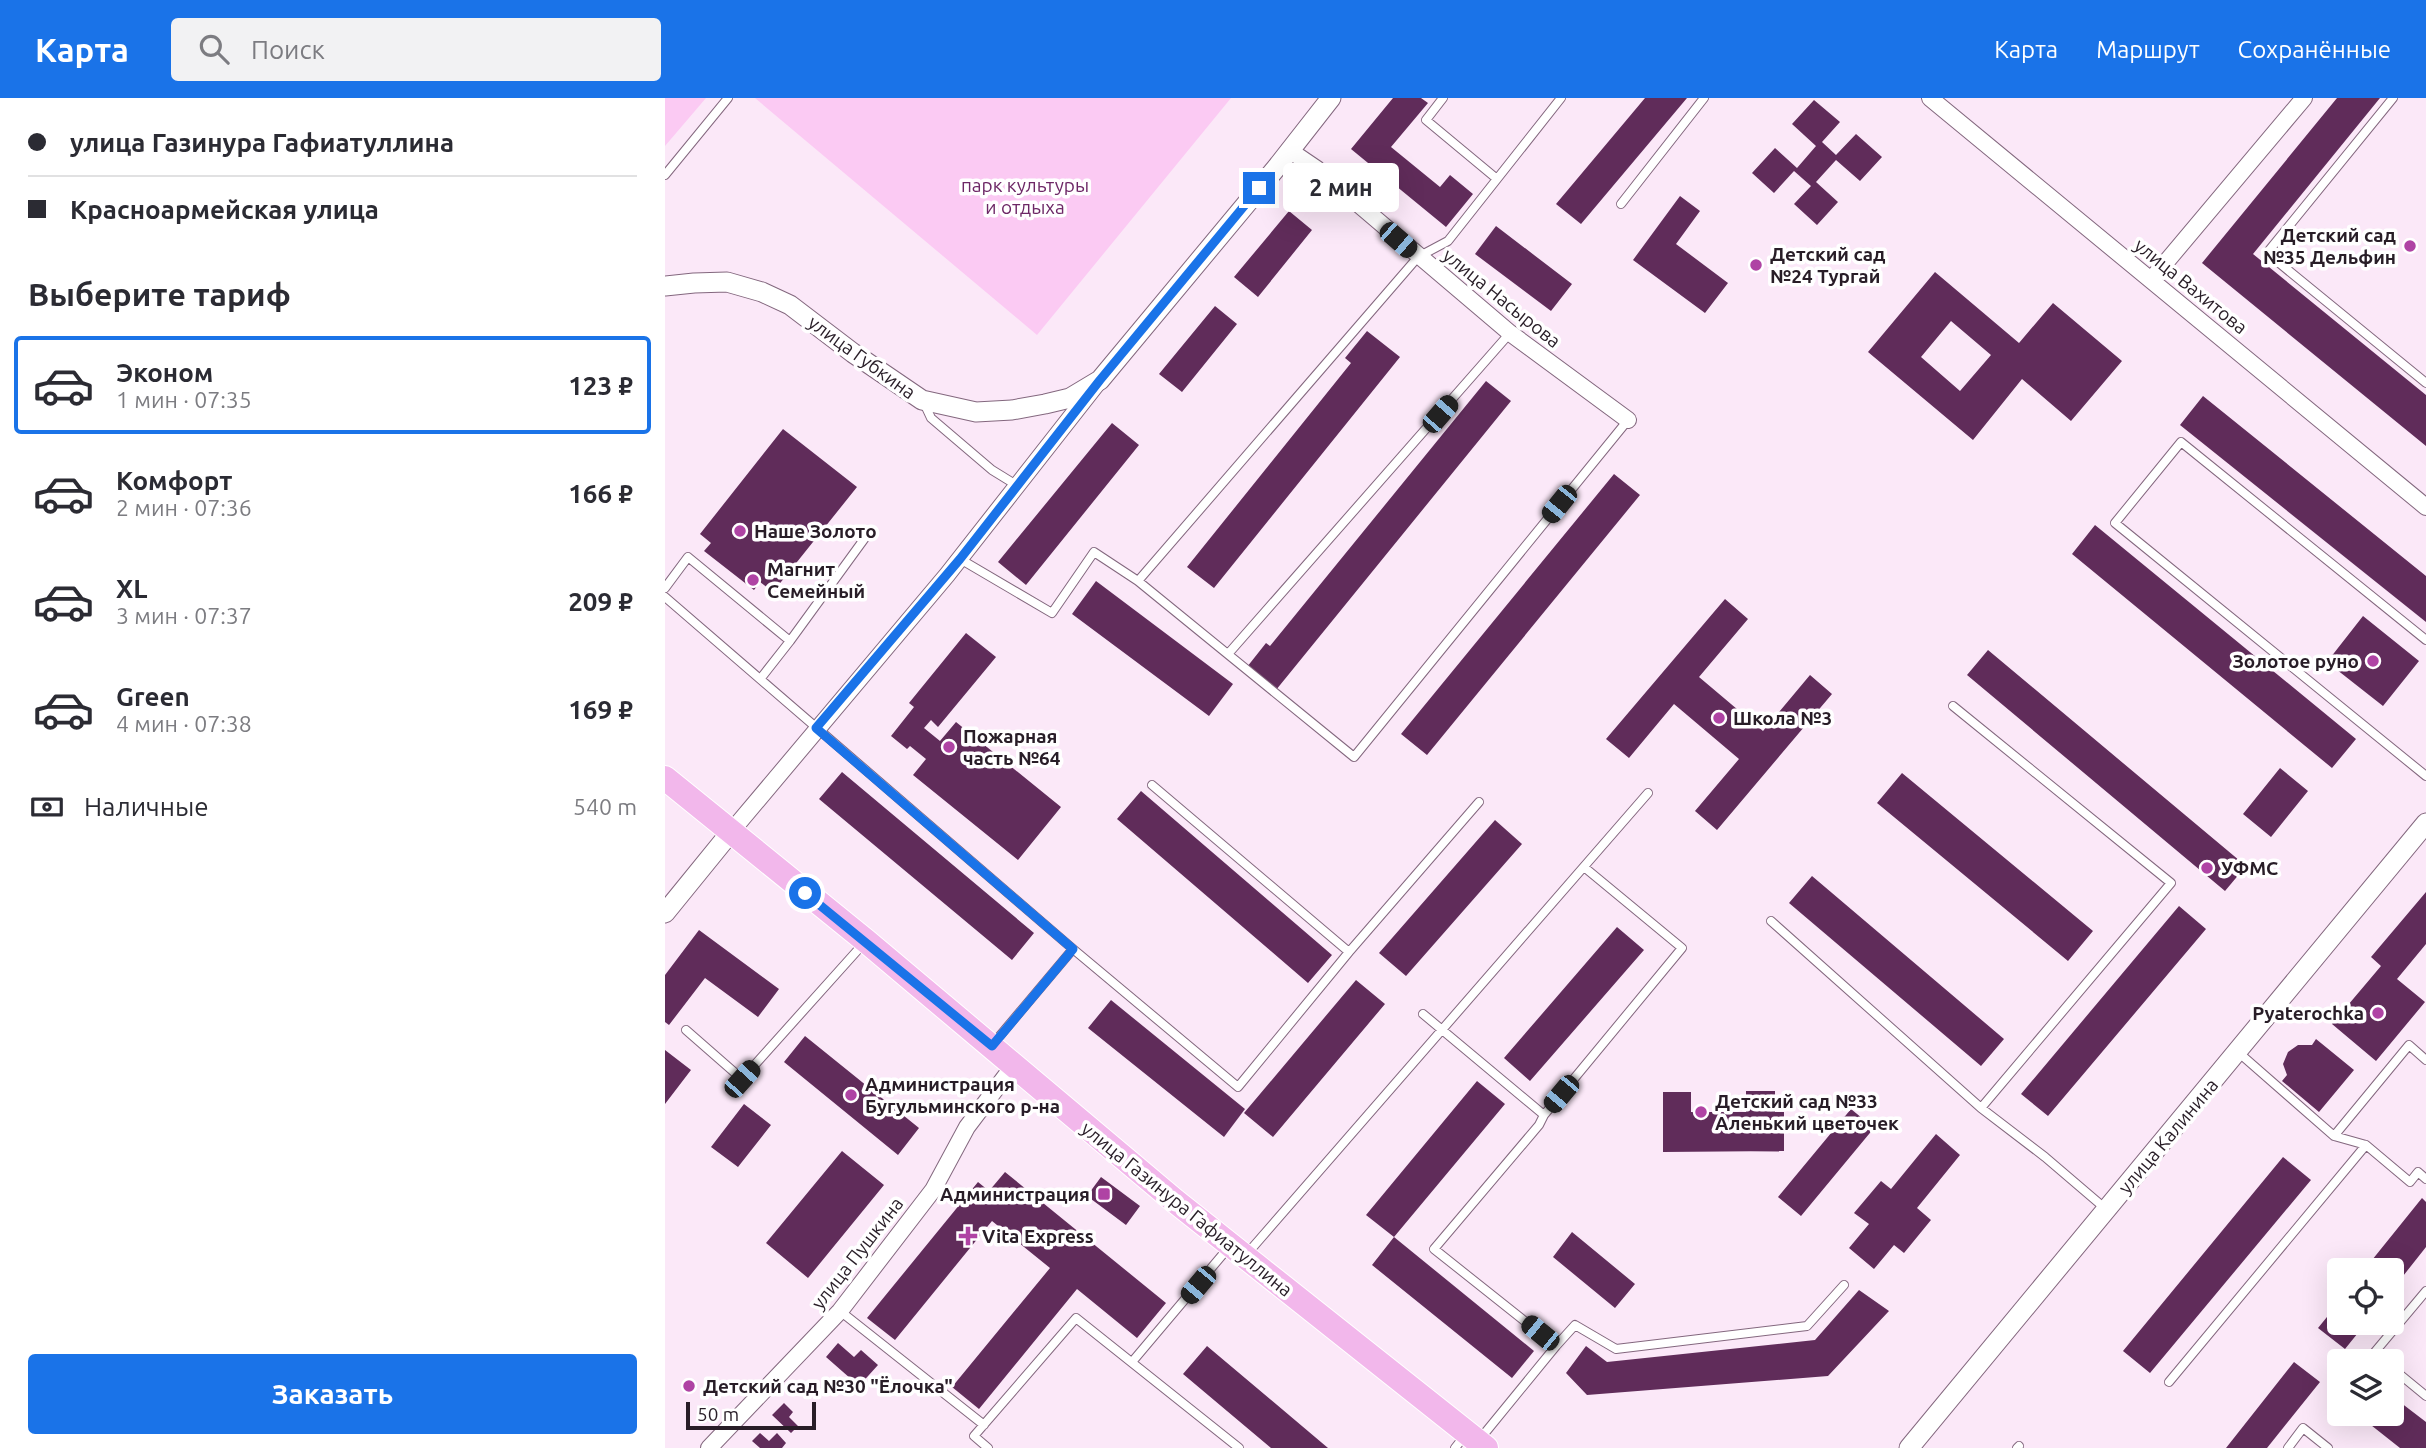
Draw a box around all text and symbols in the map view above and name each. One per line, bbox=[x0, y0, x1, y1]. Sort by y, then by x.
search box bbox=[171, 18, 661, 81]
icon: search bbox=[195, 30, 233, 68]
text: Карта bbox=[35, 31, 129, 68]
text: Поиск bbox=[251, 35, 325, 64]
text: Карта bbox=[1994, 36, 2058, 63]
text: Маршрут bbox=[2096, 36, 2200, 63]
text: Сохранённые bbox=[2238, 36, 2391, 63]
text: улица Газинура Гафиатуллина bbox=[70, 128, 454, 157]
callout: 2 мин bbox=[1283, 164, 1399, 212]
route end bbox=[1243, 172, 1275, 204]
park label: парк культуры и отдыха bbox=[961, 174, 1089, 218]
text: 2 мин bbox=[1309, 175, 1373, 200]
text: Красноармейская улица bbox=[70, 195, 379, 224]
car bbox=[1376, 218, 1421, 262]
place label: Детский сад №35 Дельфин bbox=[2263, 224, 2397, 268]
street label: улица Вахитова bbox=[2130, 234, 2252, 338]
marker: Детский сад №35 Дельфин bbox=[2402, 238, 2418, 254]
place label: Детский сад №24 Тургай bbox=[1770, 243, 1886, 287]
street label: улица Насырова bbox=[1439, 244, 1565, 352]
marker: Детский сад №24 Тургай bbox=[1748, 257, 1764, 273]
text: Выберите тариф bbox=[28, 276, 291, 312]
street label: улица Губкина bbox=[804, 311, 920, 403]
icon: car bbox=[32, 354, 95, 417]
text: Эконом bbox=[116, 358, 213, 387]
text: 123 ₽ bbox=[568, 371, 633, 400]
text: 1 мин · 07:35 bbox=[116, 387, 252, 412]
car bbox=[1419, 391, 1462, 437]
icon: car bbox=[32, 462, 95, 525]
text: Комфорт bbox=[116, 466, 232, 495]
text: 166 ₽ bbox=[568, 479, 633, 508]
car bbox=[1538, 481, 1581, 527]
text: 2 мин · 07:36 bbox=[116, 495, 252, 520]
place label: Наше Золото bbox=[754, 520, 877, 542]
marker: Наше Золото bbox=[732, 523, 748, 539]
place label: Магнит Семейный bbox=[767, 558, 865, 602]
icon: car bbox=[32, 570, 95, 633]
marker: Магнит Семейный bbox=[745, 572, 761, 588]
text: XL bbox=[116, 574, 147, 603]
text: 209 ₽ bbox=[568, 587, 633, 616]
text: 3 мин · 07:37 bbox=[116, 603, 252, 628]
place label: Золотое руно bbox=[2232, 650, 2359, 672]
marker: Золотое руно bbox=[2365, 653, 2381, 669]
icon: car bbox=[32, 678, 95, 741]
text: Green bbox=[116, 682, 190, 711]
text: 169 ₽ bbox=[568, 695, 633, 724]
place label: Школа №3 bbox=[1733, 707, 1832, 729]
marker: Школа №3 bbox=[1711, 710, 1727, 726]
text: 4 мин · 07:38 bbox=[116, 711, 252, 736]
place label: Пожарная часть №64 bbox=[963, 725, 1061, 769]
marker: Пожарная часть №64 bbox=[941, 739, 957, 755]
icon: cash bbox=[28, 788, 66, 826]
text: Наличные bbox=[84, 792, 209, 821]
text: 540 m bbox=[573, 794, 637, 819]
place label: УФМС bbox=[2221, 857, 2278, 879]
marker: УФМС bbox=[2199, 860, 2215, 876]
route start bbox=[789, 877, 821, 909]
place label: Pyaterochka bbox=[2252, 1002, 2364, 1024]
marker: Pyaterochka bbox=[2370, 1005, 2386, 1021]
car bbox=[721, 1056, 764, 1102]
car bbox=[1540, 1071, 1583, 1117]
place label: Администрация Бугульминского р-на bbox=[865, 1073, 1060, 1117]
street label: улица Калинина bbox=[2114, 1074, 2222, 1198]
marker: Администрация Бугульминского р-на bbox=[843, 1087, 859, 1103]
place label: Детский сад №33 Аленький цветочек bbox=[1715, 1090, 1899, 1134]
marker: Детский сад №33 Аленький цветочек bbox=[1693, 1104, 1709, 1120]
street label: улица Газинура Гафиатуллина bbox=[1077, 1117, 1297, 1301]
place label: Администрация bbox=[940, 1183, 1090, 1205]
marker: Администрация bbox=[1096, 1186, 1112, 1202]
street label: улица Пушкина bbox=[806, 1193, 908, 1313]
place label: Vita Express bbox=[982, 1225, 1094, 1247]
marker: Vita Express bbox=[960, 1228, 976, 1244]
map controls bbox=[2327, 1258, 2404, 1426]
button: locate bbox=[2327, 1258, 2404, 1335]
car bbox=[1177, 1262, 1220, 1308]
car bbox=[1518, 1312, 1563, 1354]
button: layers bbox=[2327, 1349, 2404, 1426]
button: Заказать bbox=[28, 1354, 637, 1434]
place label: Детский сад №30 "Ёлочка" bbox=[703, 1375, 953, 1397]
marker: Детский сад №30 "Ёлочка" bbox=[681, 1378, 697, 1394]
scale bar bbox=[686, 1399, 815, 1431]
text: 50 m bbox=[697, 1403, 739, 1425]

